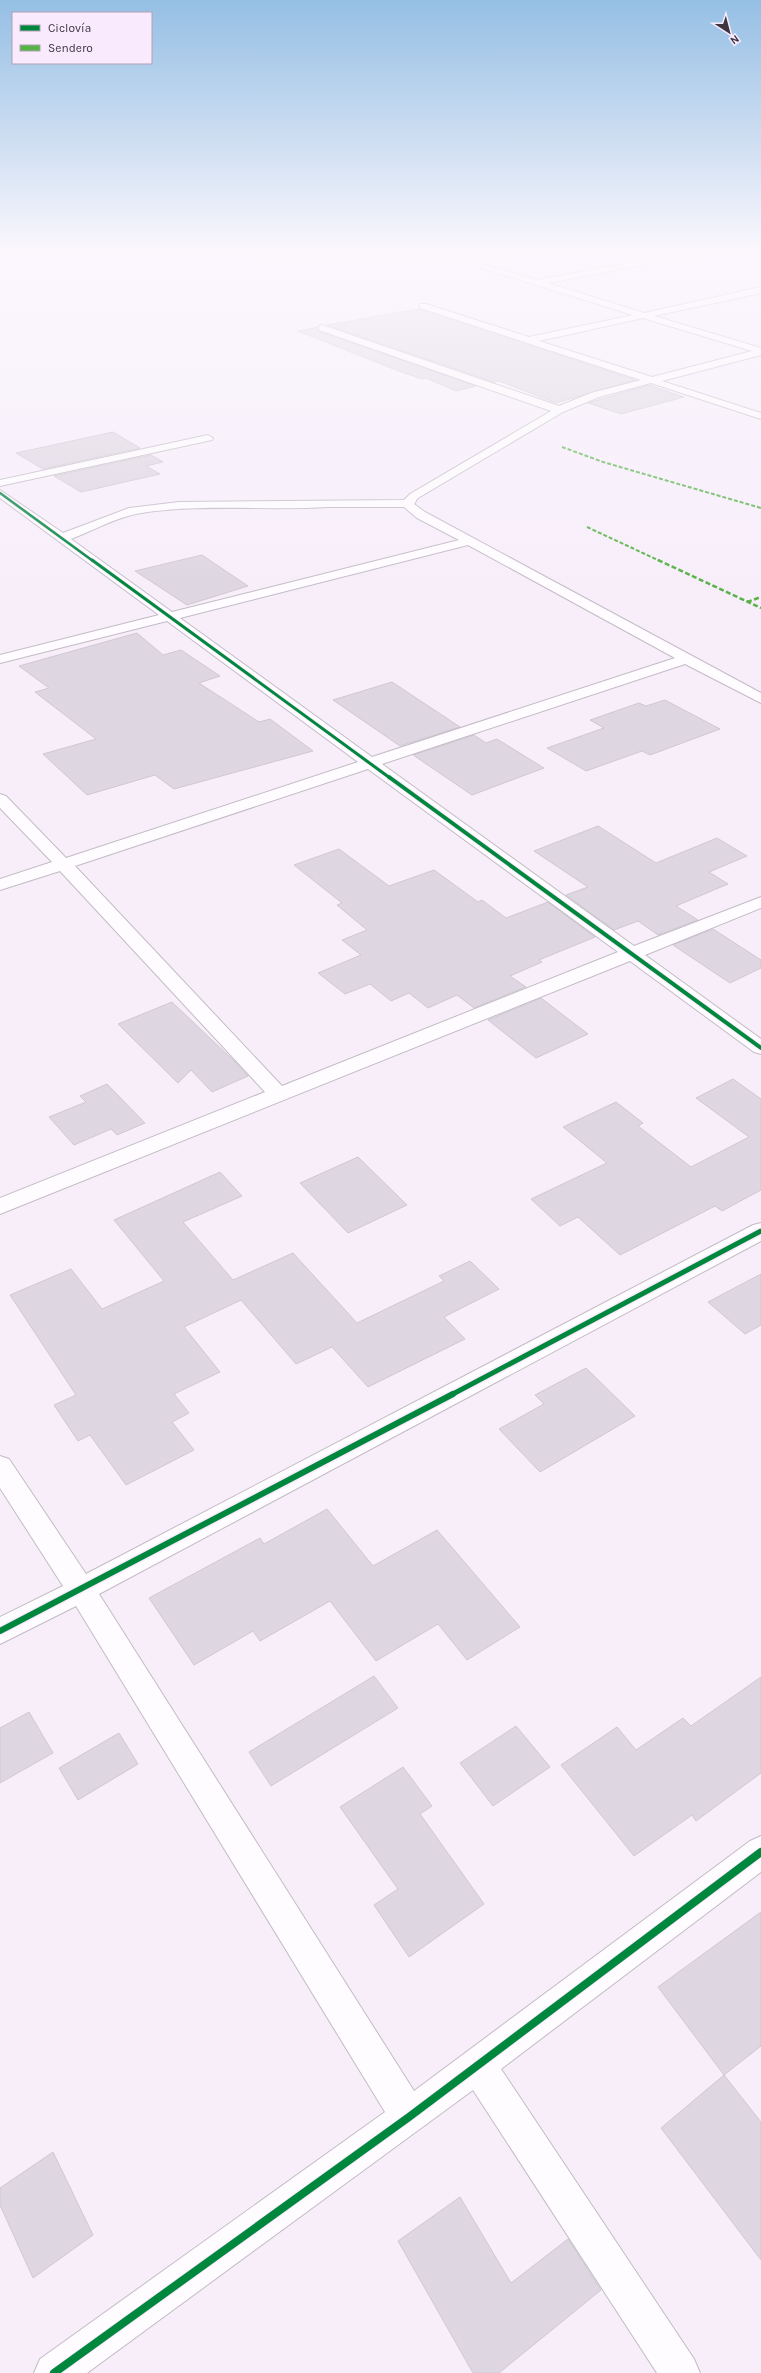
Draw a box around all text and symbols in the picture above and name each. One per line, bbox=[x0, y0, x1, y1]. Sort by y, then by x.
legend bbox=[12, 12, 152, 64]
north arrow bbox=[709, 12, 749, 52]
text: Ciclovía bbox=[48, 21, 91, 35]
text: N bbox=[728, 32, 742, 47]
text: Sendero bbox=[48, 41, 93, 55]

